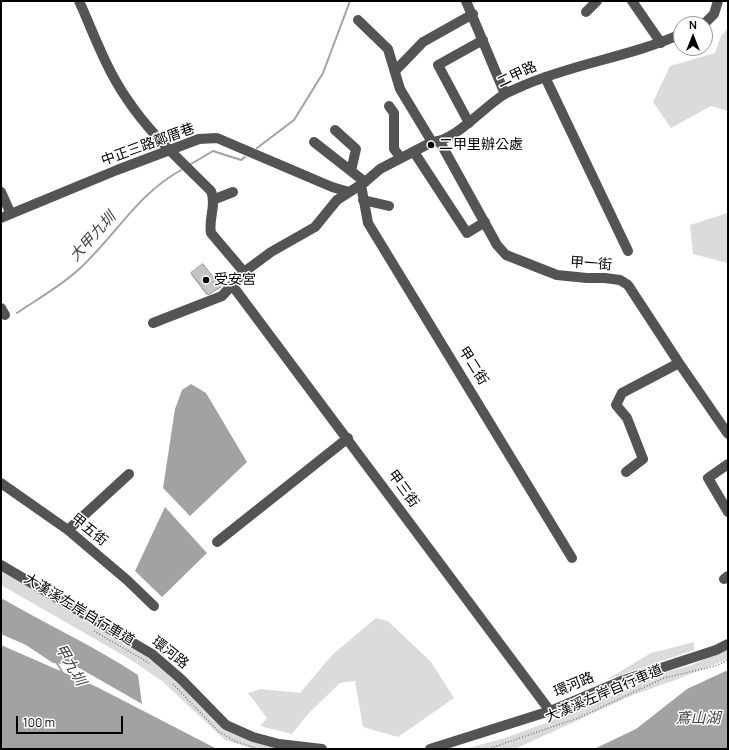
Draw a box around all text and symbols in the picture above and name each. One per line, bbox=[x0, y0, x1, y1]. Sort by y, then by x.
north arrow bbox=[673, 16, 713, 56]
text: N bbox=[689, 17, 697, 32]
street label: 二甲路 bbox=[494, 59, 540, 91]
street label: 中正三路鄭厝巷 bbox=[99, 120, 197, 170]
place label: 二甲里辦公處 bbox=[439, 137, 523, 153]
marker: 二甲里辦公處 bbox=[426, 140, 436, 150]
water label: 大甲九圳 bbox=[66, 209, 120, 265]
street label: 甲一街 bbox=[569, 254, 613, 274]
place label: 受安宮 bbox=[214, 272, 256, 288]
marker: 受安宮 bbox=[201, 275, 211, 285]
street label: 甲二街 bbox=[455, 344, 491, 388]
street label: 甲三街 bbox=[384, 467, 422, 511]
street label: 甲五街 bbox=[67, 510, 111, 550]
street label: 大漢溪左岸自行車道 bbox=[21, 570, 137, 650]
street label: 環河路 bbox=[148, 633, 192, 673]
water label: 甲九圳 bbox=[51, 641, 89, 689]
street label: 大漢溪左岸自行車道 bbox=[543, 662, 665, 726]
street label: 環河路 bbox=[551, 669, 597, 701]
scale bar bbox=[18, 708, 125, 734]
water label: 鳶山湖 bbox=[676, 710, 720, 728]
text: 100 m bbox=[23, 714, 55, 731]

